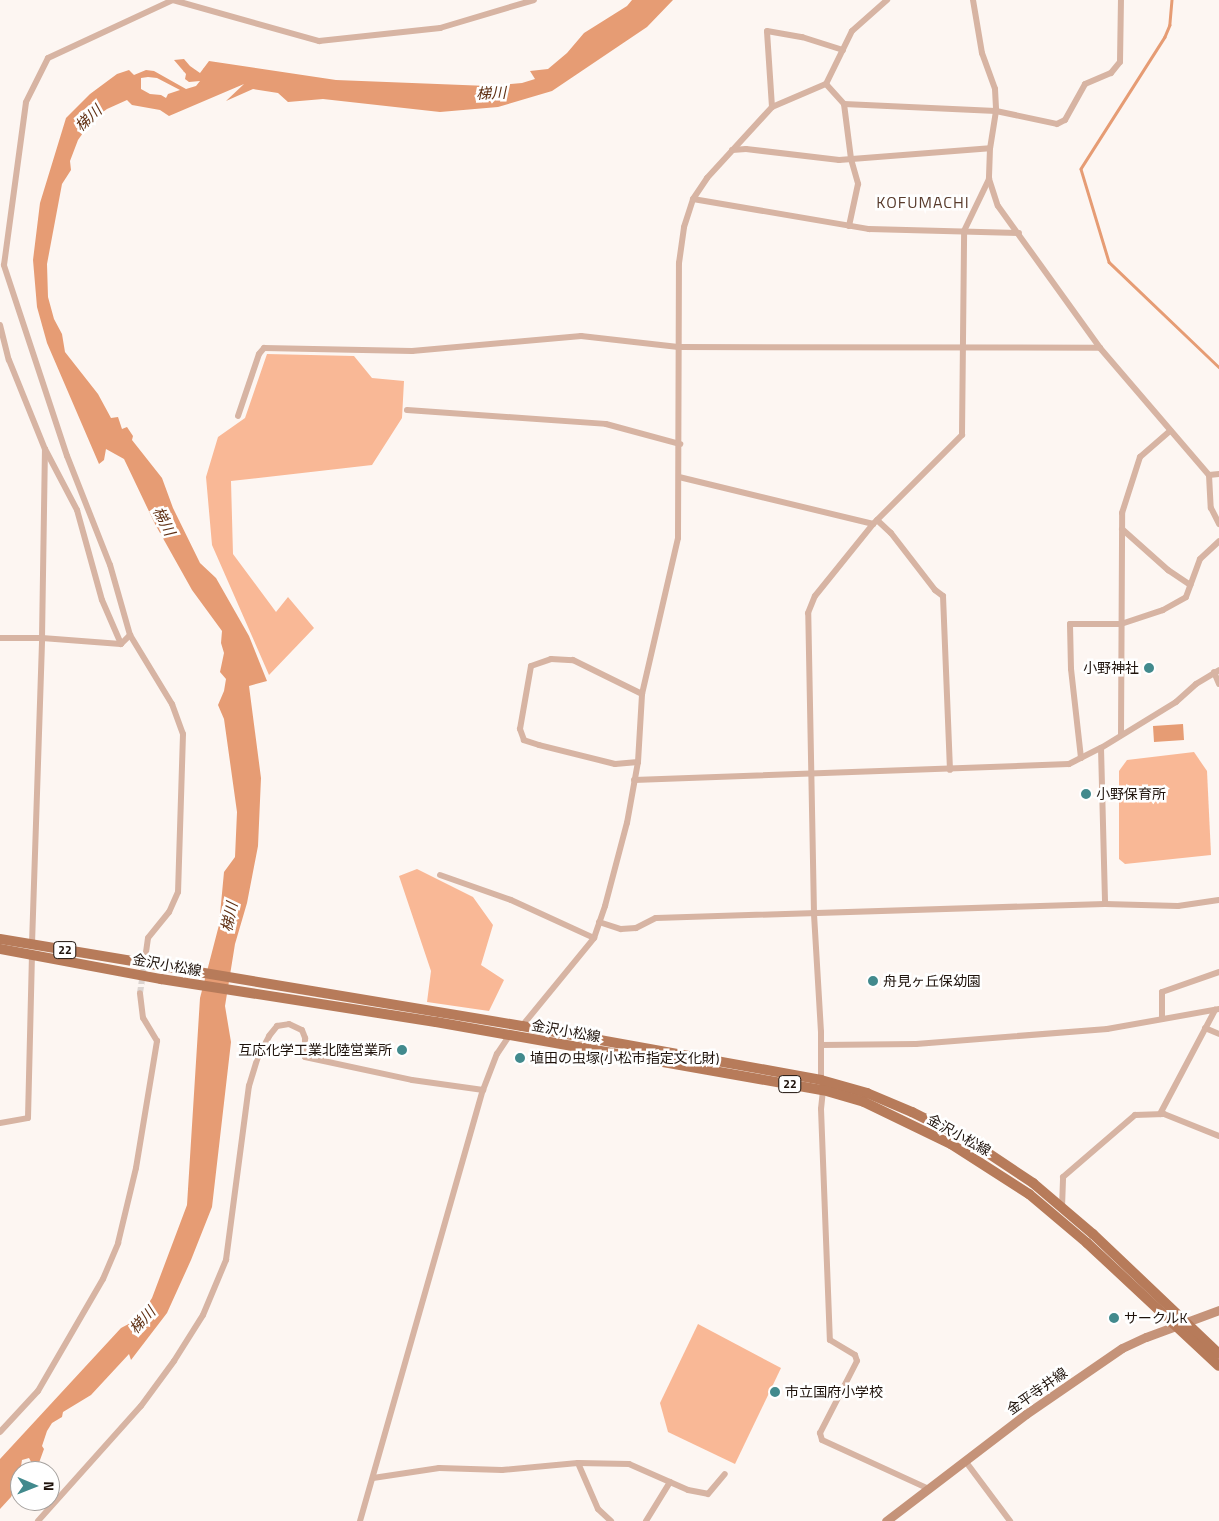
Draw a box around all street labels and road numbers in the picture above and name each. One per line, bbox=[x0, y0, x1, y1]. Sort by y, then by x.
road number: 22 bbox=[52, 940, 78, 960]
street label: 金沢小松線 bbox=[131, 951, 203, 979]
street label: 金沢小松線 bbox=[530, 1017, 602, 1045]
road number: 22 bbox=[778, 1074, 802, 1094]
street label: 金沢小松線 bbox=[924, 1111, 994, 1159]
street label: 金平寺井線 bbox=[1004, 1364, 1070, 1418]

